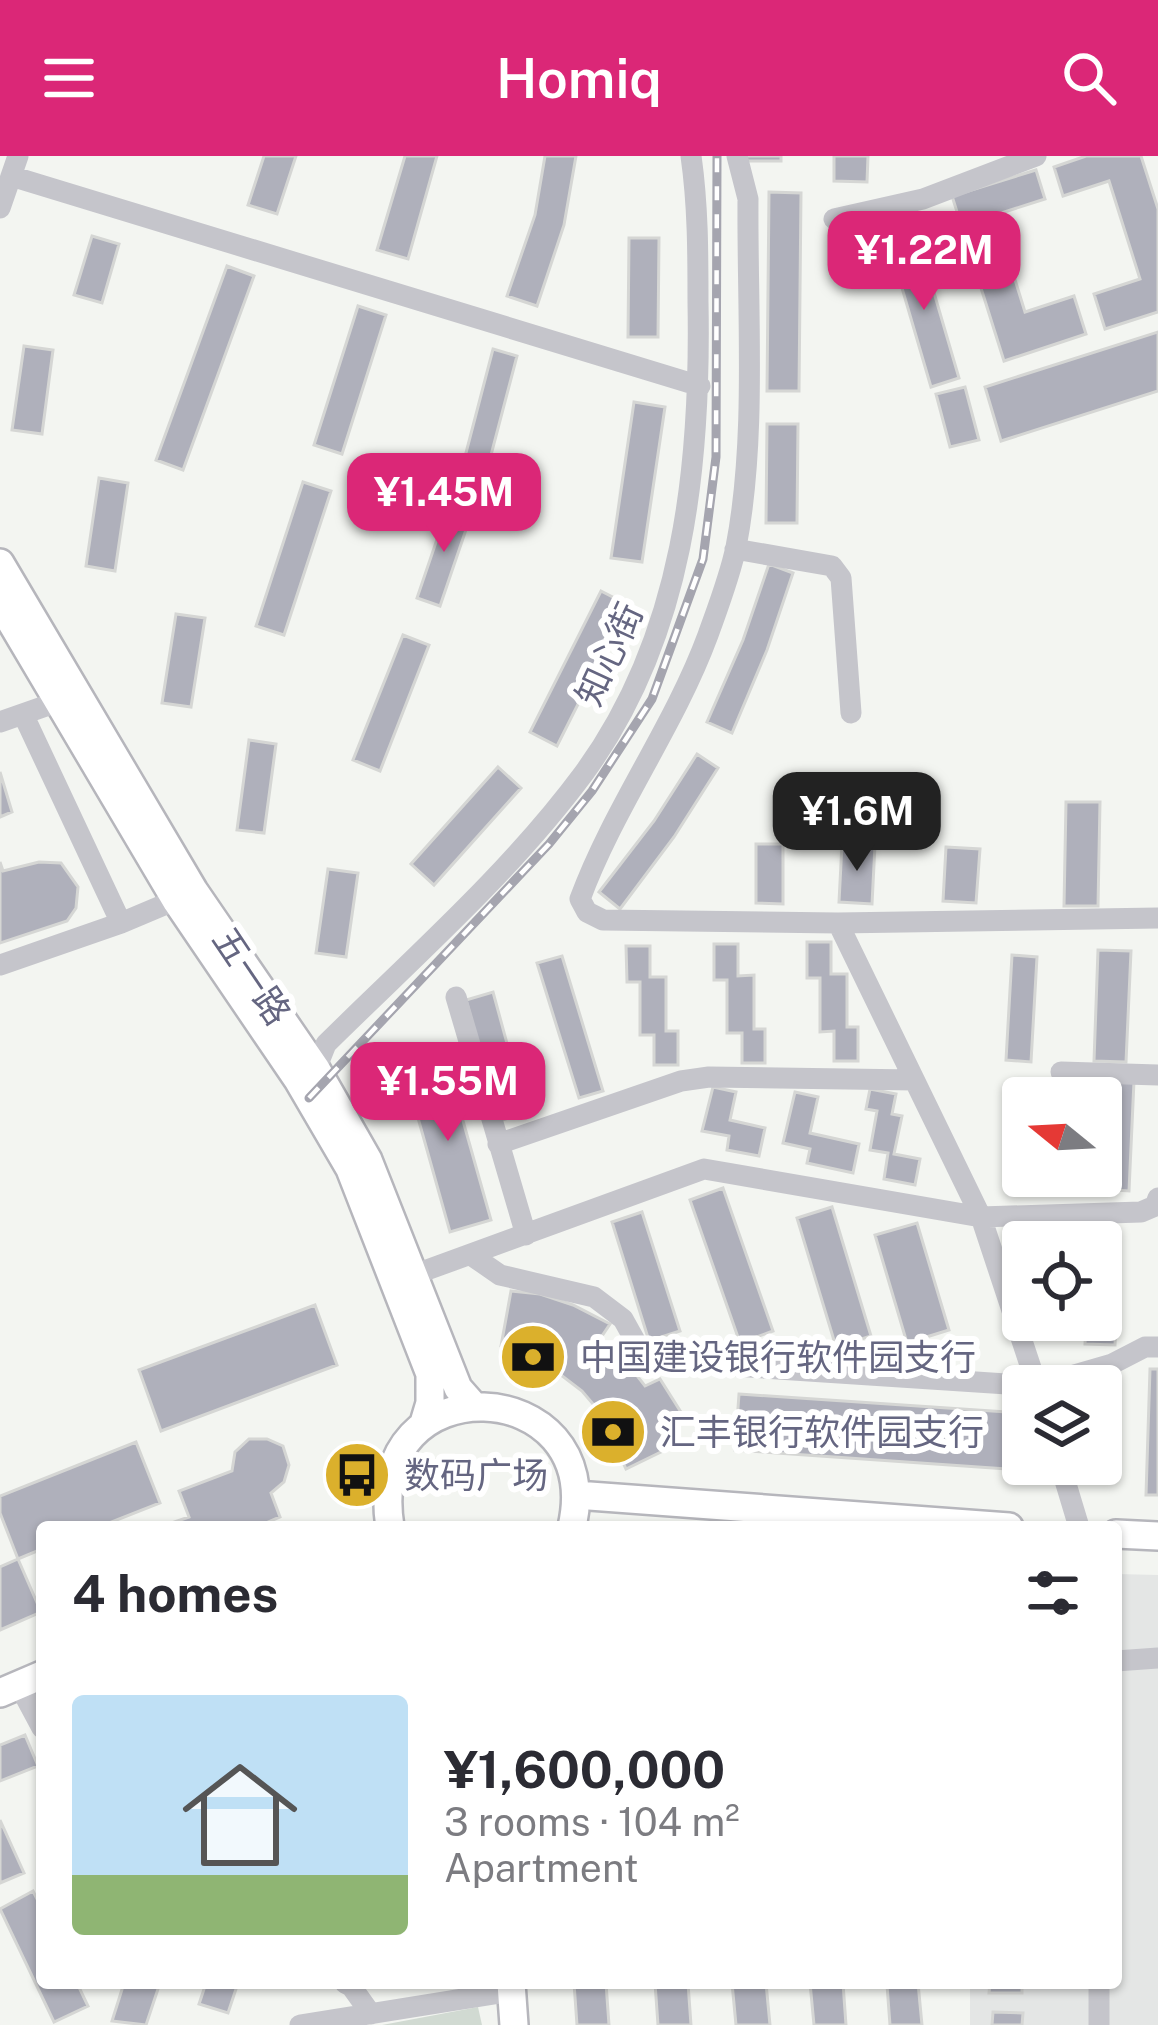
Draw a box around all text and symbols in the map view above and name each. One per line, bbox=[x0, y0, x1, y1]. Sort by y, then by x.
icon: menu bbox=[36, 45, 102, 111]
icon: search bbox=[1056, 45, 1122, 111]
text: Homiq bbox=[496, 47, 662, 110]
pin: ¥1.22M bbox=[826, 211, 1022, 313]
text: ¥1.22M bbox=[855, 227, 994, 273]
pin: ¥1.45M bbox=[346, 453, 542, 555]
text: ¥1.45M bbox=[374, 469, 514, 515]
street label: 知心街 bbox=[567, 596, 651, 712]
pin: ¥1.6M bbox=[773, 772, 941, 874]
text: ¥1.6M bbox=[800, 788, 914, 834]
street label: 五一路 bbox=[204, 919, 300, 1033]
pin: ¥1.55M bbox=[350, 1042, 546, 1144]
text: ¥1.55M bbox=[377, 1058, 519, 1104]
north arrow bbox=[1002, 1077, 1122, 1197]
map controls bbox=[1002, 1077, 1122, 1485]
button: locate bbox=[1002, 1221, 1122, 1341]
bank icon: 中国建设银行软件园支行 bbox=[498, 1322, 568, 1392]
place label: 中国建设银行软件园支行 bbox=[580, 1336, 976, 1378]
button: layers bbox=[1002, 1365, 1122, 1485]
bank icon: 汇丰银行软件园支行 bbox=[578, 1397, 648, 1467]
place label: 汇丰银行软件园支行 bbox=[660, 1411, 984, 1453]
bus stop icon: 数码广场 bbox=[322, 1440, 392, 1510]
place label: 数码广场 bbox=[404, 1454, 548, 1496]
icon: filters bbox=[1020, 1560, 1086, 1626]
text: 4 homes bbox=[72, 1564, 278, 1623]
text: ¥1,600,000 bbox=[444, 1740, 725, 1799]
icon: home bbox=[168, 1743, 312, 1887]
text: 3 rooms · 104 m² bbox=[444, 1799, 740, 1845]
text: Apartment bbox=[444, 1845, 639, 1891]

